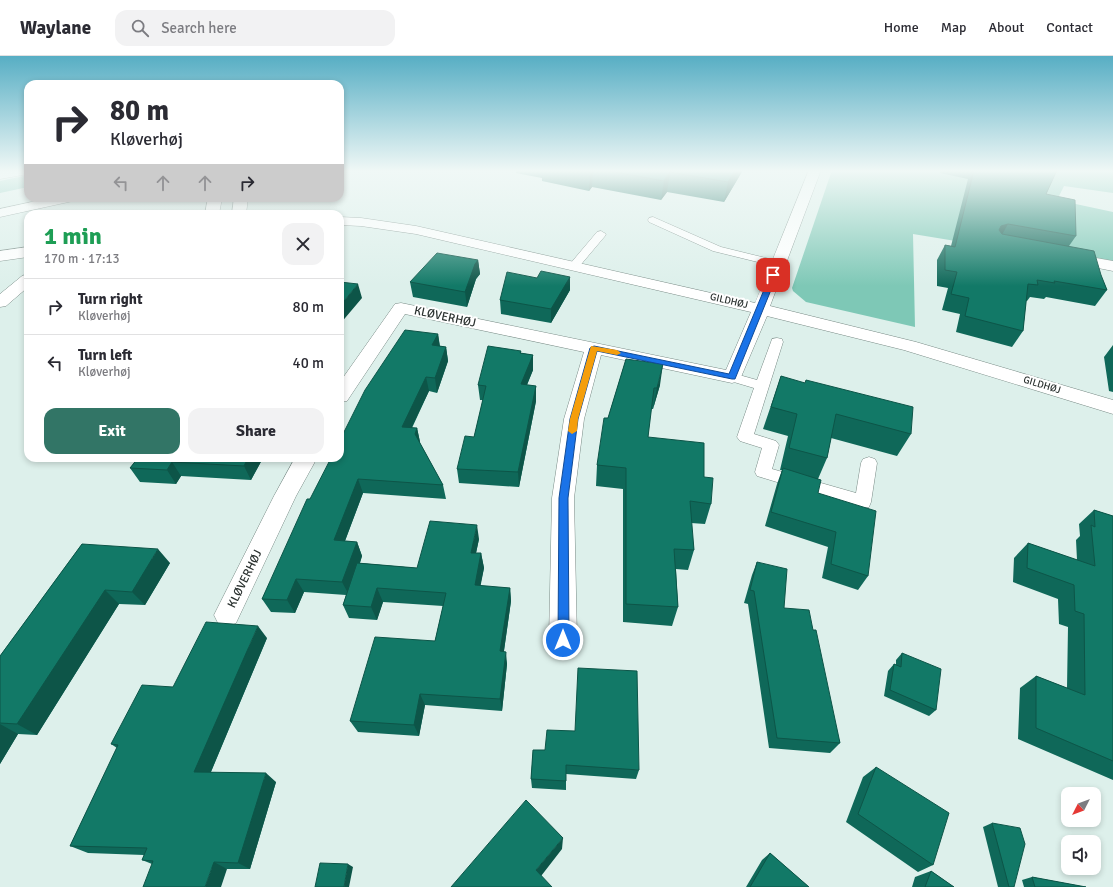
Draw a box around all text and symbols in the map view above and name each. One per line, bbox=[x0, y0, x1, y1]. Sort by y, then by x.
search box bbox=[115, 10, 395, 46]
text: Waylane bbox=[20, 16, 91, 40]
icon: search bbox=[129, 17, 151, 39]
text: Search here bbox=[161, 19, 237, 37]
text: Home bbox=[884, 19, 919, 36]
text: Map bbox=[941, 19, 966, 36]
text: About bbox=[988, 19, 1024, 36]
text: Contact bbox=[1046, 19, 1093, 36]
text: 80 m bbox=[110, 94, 169, 128]
icon: right bbox=[44, 96, 96, 148]
text: Kløverhøj bbox=[110, 128, 183, 150]
icon: left bbox=[110, 172, 132, 194]
icon: ahead bbox=[152, 172, 174, 194]
icon: ahead bbox=[194, 172, 216, 194]
icon: right bbox=[236, 172, 258, 194]
text: 1 min bbox=[44, 221, 102, 251]
button: close bbox=[282, 223, 324, 265]
text: 170 m · 17:13 bbox=[44, 251, 120, 267]
pin bbox=[756, 258, 790, 292]
icon: arrive bbox=[762, 264, 784, 286]
text: Turn right bbox=[78, 290, 143, 308]
street label: GILDHØJ bbox=[709, 291, 749, 311]
icon: right bbox=[44, 296, 66, 318]
text: 80 m bbox=[293, 298, 324, 316]
street label: KLØVERHØJ bbox=[413, 303, 477, 331]
text: Kløverhøj bbox=[78, 308, 131, 324]
text: Turn left bbox=[78, 346, 132, 364]
icon: left bbox=[44, 352, 66, 374]
text: 40 m bbox=[293, 354, 324, 372]
text: Kløverhøj bbox=[78, 364, 131, 380]
street label: GILDHØJ bbox=[1022, 374, 1062, 396]
button: Exit bbox=[44, 408, 180, 454]
button: Share bbox=[188, 408, 324, 454]
street label: KLØVERHØJ bbox=[224, 547, 266, 611]
position arrow bbox=[542, 619, 584, 661]
north arrow bbox=[1061, 787, 1101, 827]
map controls bbox=[1061, 787, 1101, 875]
button: sound bbox=[1061, 835, 1101, 875]

